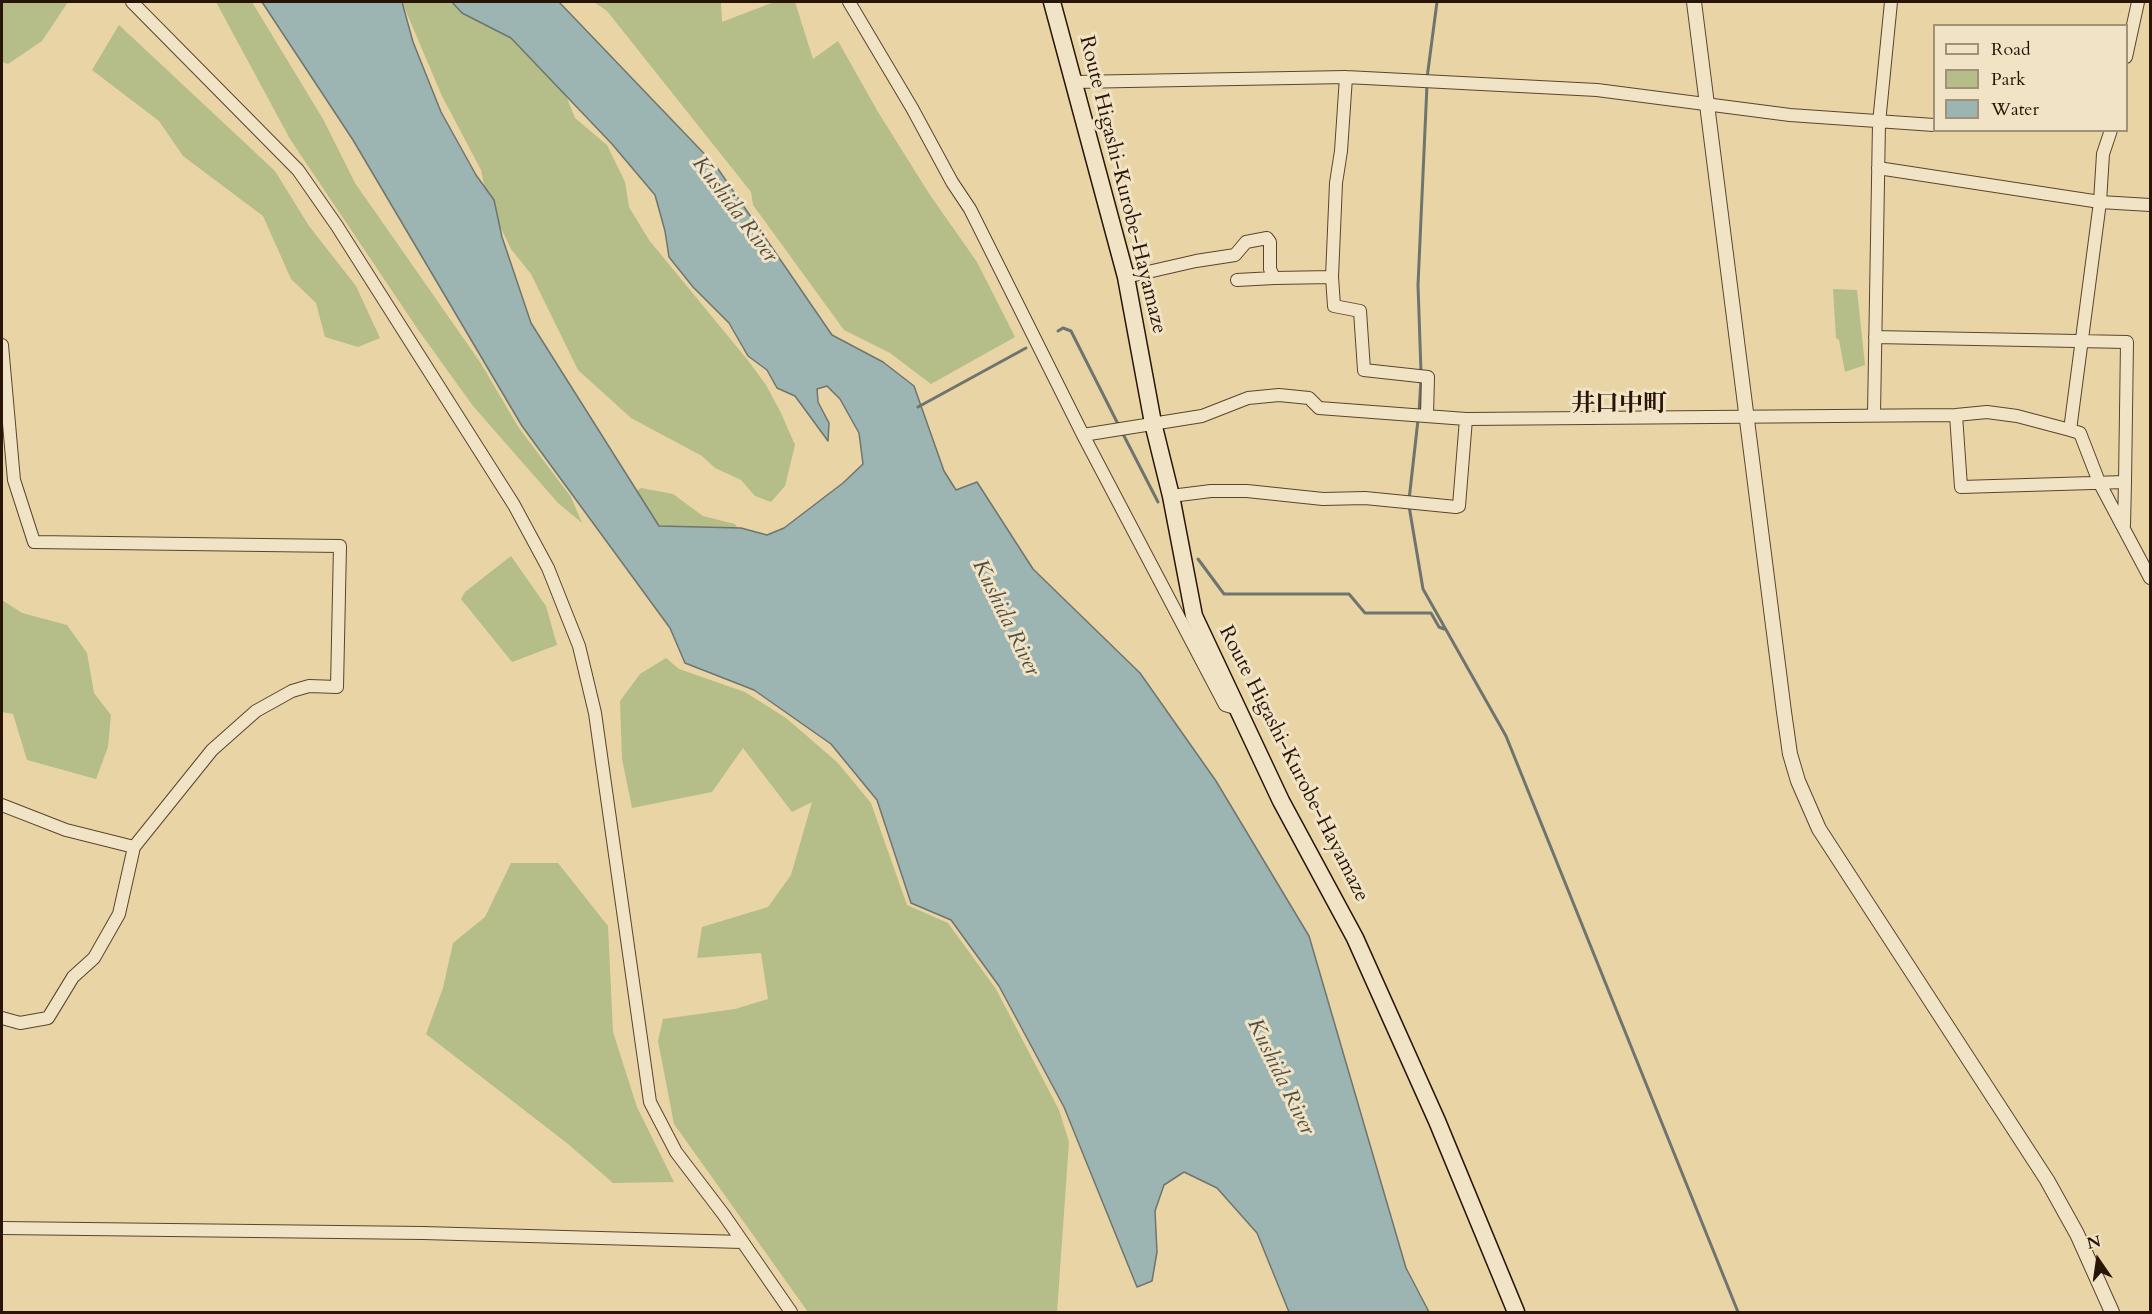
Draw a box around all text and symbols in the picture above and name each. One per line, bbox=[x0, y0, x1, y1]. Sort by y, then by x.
legend bbox=[1933, 24, 2128, 132]
street label: Route Higashi-Kurobe-Hayamaze bbox=[1073, 33, 1171, 337]
text: Road bbox=[1991, 37, 2031, 62]
text: Park bbox=[1991, 67, 2026, 92]
text: Water bbox=[1991, 97, 2039, 122]
water label: Kushida River bbox=[686, 152, 782, 268]
district label: 井口中町 bbox=[1571, 391, 1667, 419]
water label: Kushida River bbox=[965, 556, 1045, 680]
street label: Route Higashi-Kurobe-Hayamaze bbox=[1212, 622, 1374, 906]
water label: Kushida River bbox=[1240, 1015, 1320, 1139]
north arrow bbox=[2068, 1230, 2128, 1290]
text: N bbox=[2085, 1230, 2103, 1255]

